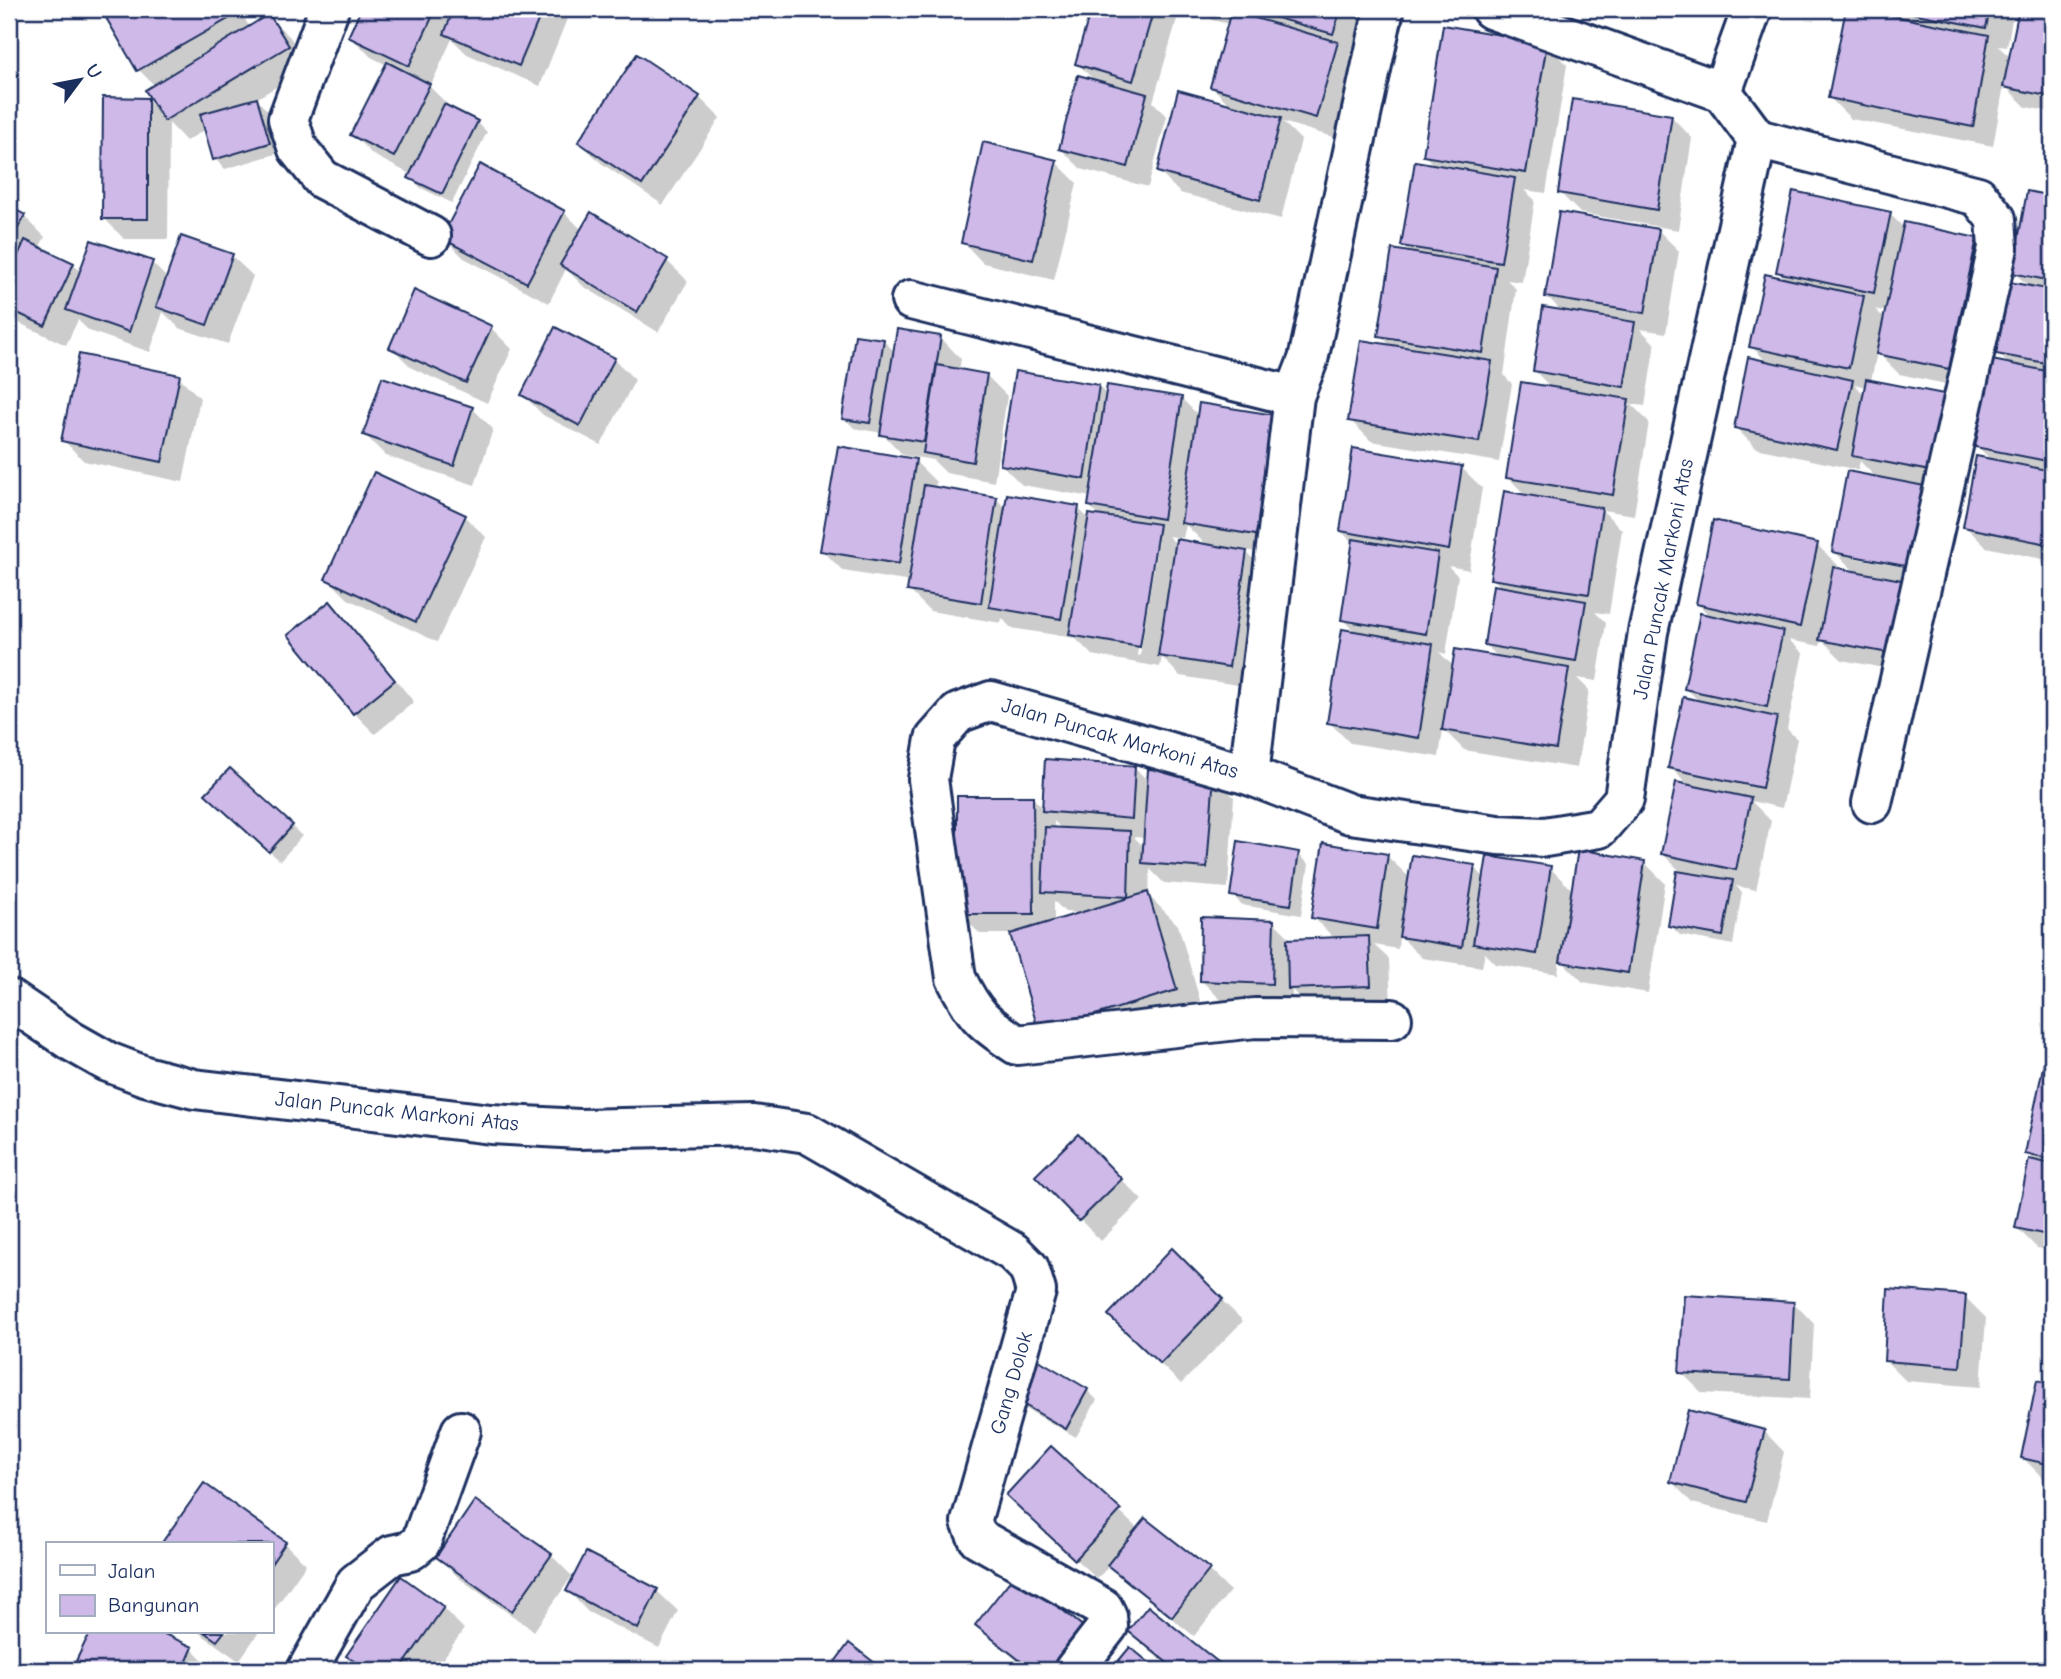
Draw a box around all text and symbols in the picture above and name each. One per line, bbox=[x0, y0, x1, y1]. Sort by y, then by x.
north arrow bbox=[46, 46, 116, 116]
text: U bbox=[81, 60, 106, 83]
street label: Jalan Puncak Markoni Atas bbox=[1628, 457, 1698, 701]
street label: Jalan Puncak Markoni Atas bbox=[999, 693, 1241, 783]
street label: Jalan Puncak Markoni Atas bbox=[274, 1086, 520, 1136]
street label: Gang Dolok bbox=[985, 1329, 1037, 1437]
legend bbox=[46, 1542, 273, 1634]
text: Jalan bbox=[108, 1559, 155, 1583]
text: Bangunan bbox=[108, 1593, 199, 1617]

